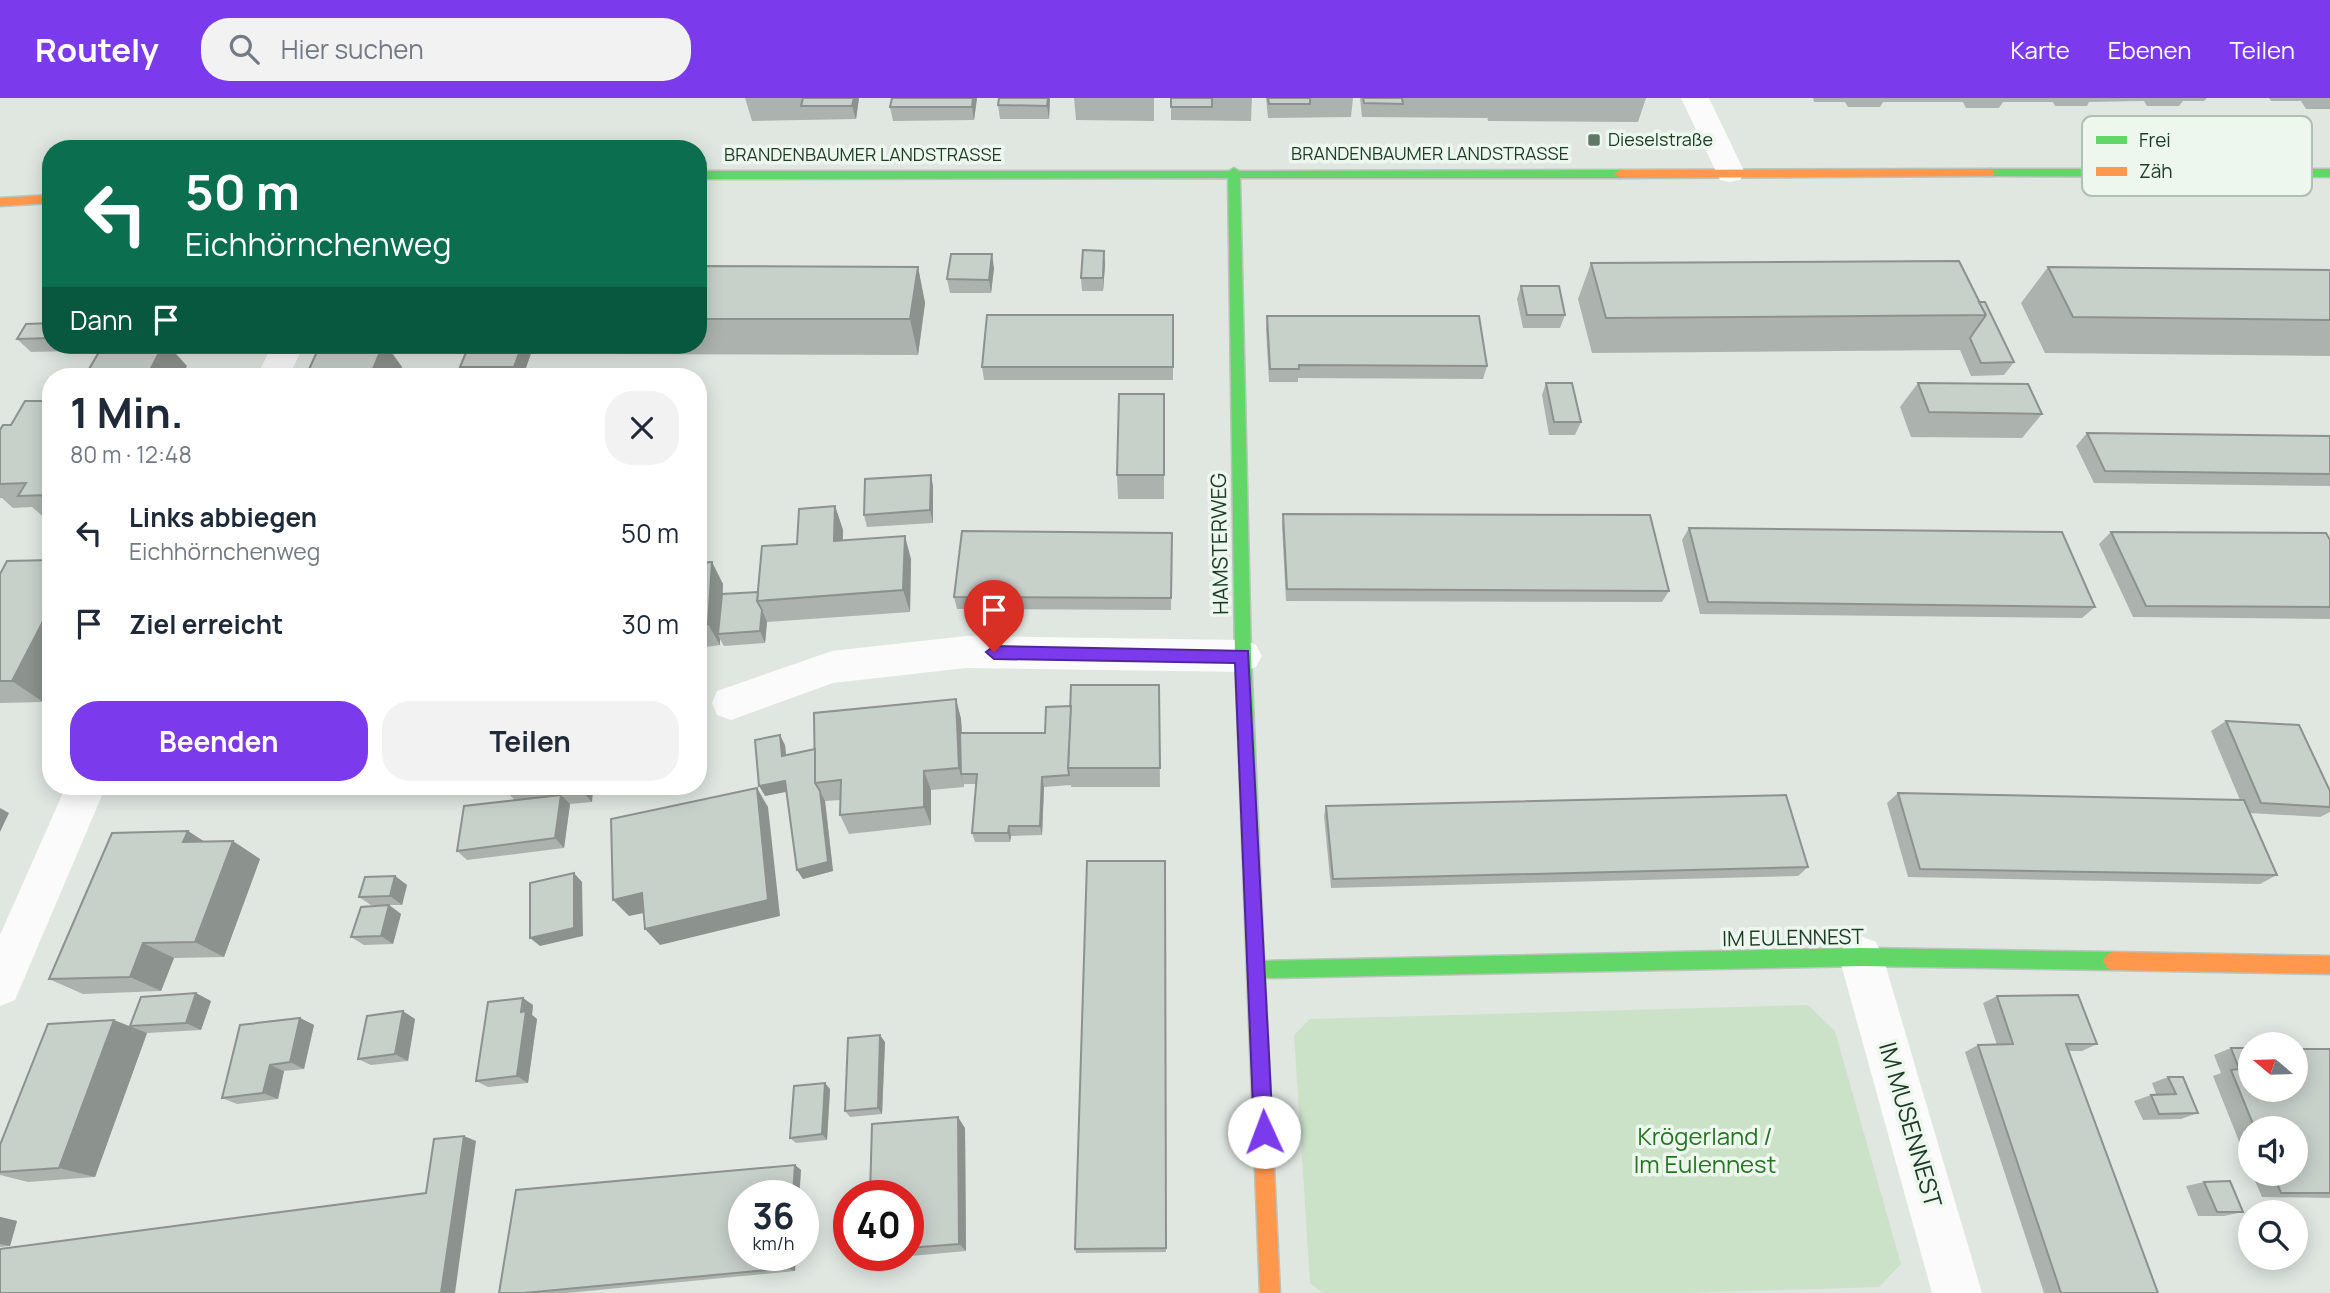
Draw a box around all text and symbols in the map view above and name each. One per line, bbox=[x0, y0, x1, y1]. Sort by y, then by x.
search box bbox=[201, 18, 691, 81]
text: Routely bbox=[35, 27, 159, 72]
icon: search bbox=[225, 30, 263, 68]
text: Hier suchen bbox=[281, 31, 424, 67]
text: Karte bbox=[2010, 33, 2070, 66]
text: Ebenen bbox=[2108, 33, 2191, 66]
text: Teilen bbox=[2229, 33, 2295, 66]
legend bbox=[2082, 116, 2312, 196]
place label: Dieselstraße bbox=[1608, 127, 1713, 151]
text: Frei bbox=[2139, 127, 2171, 153]
marker: Dieselstraße bbox=[1586, 132, 1602, 148]
street label: BRANDENBAUMER LANDSTRASSE bbox=[1291, 141, 1569, 165]
street label: BRANDENBAUMER LANDSTRASSE bbox=[724, 142, 1002, 166]
text: 50 m bbox=[185, 158, 300, 225]
text: Zäh bbox=[2139, 158, 2173, 184]
icon: left bbox=[70, 168, 161, 259]
text: Eichhörnchenweg bbox=[185, 222, 451, 266]
icon: arrive bbox=[147, 301, 185, 339]
text: Dann bbox=[70, 302, 133, 338]
text: 1 Min. bbox=[70, 383, 184, 441]
button: close bbox=[605, 391, 679, 465]
text: 80 m · 12:48 bbox=[70, 438, 192, 470]
street label: HAMSTERWEG bbox=[1204, 473, 1234, 615]
text: Links abbiegen bbox=[129, 499, 317, 535]
icon: left bbox=[70, 514, 108, 552]
text: 50 m bbox=[621, 515, 679, 551]
text: Eichhörnchenweg bbox=[129, 535, 320, 567]
pin bbox=[964, 580, 1024, 652]
icon: arrive bbox=[975, 591, 1013, 629]
icon: arrive bbox=[70, 605, 108, 643]
text: Ziel erreicht bbox=[129, 606, 283, 642]
text: 30 m bbox=[622, 606, 679, 642]
button: Beenden bbox=[70, 701, 368, 781]
button: Teilen bbox=[382, 701, 679, 781]
street label: IM EULENNEST bbox=[1722, 922, 1865, 952]
north arrow bbox=[2238, 1032, 2308, 1102]
map controls bbox=[2238, 1032, 2308, 1270]
street label: IM MUSENNEST bbox=[1872, 1038, 1951, 1212]
position arrow bbox=[1227, 1095, 1301, 1169]
button: sound bbox=[2238, 1116, 2308, 1186]
park label: Krögerland / Im Eulennest bbox=[1634, 1119, 1776, 1180]
speed limit sign: 40 bbox=[833, 1180, 924, 1271]
text: 36 bbox=[752, 1192, 795, 1240]
button: search bbox=[2238, 1200, 2308, 1270]
text: km/h bbox=[753, 1231, 794, 1255]

